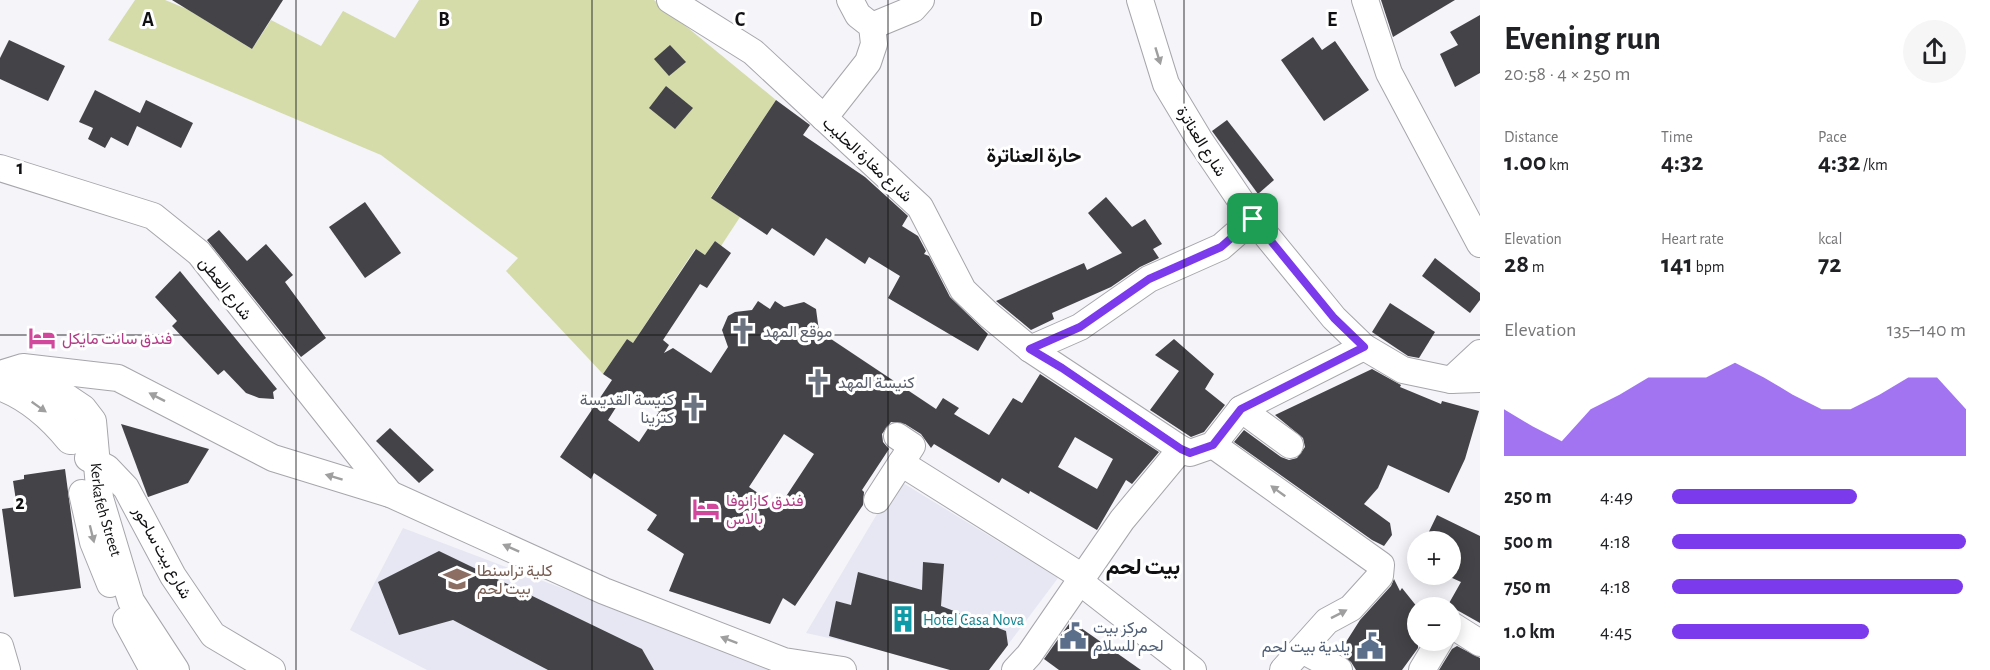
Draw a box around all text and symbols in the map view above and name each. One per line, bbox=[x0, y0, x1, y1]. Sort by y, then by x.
text: A bbox=[142, 10, 154, 30]
text: B bbox=[438, 10, 450, 30]
text: C bbox=[735, 10, 746, 30]
text: D bbox=[1029, 10, 1043, 30]
text: E bbox=[1327, 10, 1337, 30]
button: share bbox=[1903, 20, 1966, 83]
text: Evening run bbox=[1504, 23, 1661, 56]
one-way arrow bbox=[1154, 47, 1163, 65]
text: 20:58 · 4 × 250 m bbox=[1504, 64, 1630, 84]
street label: شارع العناترة bbox=[1171, 104, 1229, 181]
street label: شارع مغارة الحليب bbox=[817, 114, 915, 207]
text: Distance bbox=[1504, 129, 1558, 145]
text: Time bbox=[1661, 129, 1693, 145]
text: Pace bbox=[1818, 129, 1847, 145]
district label: حارة العناترة bbox=[987, 146, 1081, 168]
text: 1.00 bbox=[1504, 149, 1546, 175]
text: 4:32 bbox=[1661, 149, 1703, 175]
text: 4:32 bbox=[1818, 149, 1860, 175]
text: km bbox=[1546, 157, 1569, 173]
text: /km bbox=[1860, 157, 1888, 173]
text: 1 bbox=[16, 158, 24, 178]
pin bbox=[1227, 193, 1278, 244]
icon: arrive bbox=[1236, 202, 1269, 235]
text: Elevation bbox=[1504, 231, 1562, 247]
text: Heart rate bbox=[1661, 231, 1724, 247]
text: kcal bbox=[1818, 231, 1842, 247]
text: 28 bbox=[1504, 251, 1529, 277]
text: 141 bbox=[1661, 251, 1693, 277]
text: 72 bbox=[1818, 251, 1841, 277]
street label: شارع العطن bbox=[194, 254, 254, 325]
text: m bbox=[1529, 259, 1545, 275]
text: bpm bbox=[1693, 259, 1724, 275]
church icon: موقع المهد bbox=[728, 316, 758, 346]
text: Elevation bbox=[1504, 320, 1576, 340]
text: 135–140 m bbox=[1887, 320, 1966, 340]
hotel icon: فندق سانت مايكل bbox=[27, 323, 57, 353]
place label: موقع المهد bbox=[763, 324, 832, 343]
place label: فندق سانت مايكل bbox=[62, 331, 172, 349]
church icon: كنيسة المهد bbox=[803, 367, 833, 397]
place label: كنيسة المهد bbox=[838, 375, 915, 393]
one-way arrow bbox=[149, 392, 166, 402]
place label: كنيسة القديسة كترينا bbox=[580, 392, 674, 428]
church icon: كنيسة القديسة كترينا bbox=[679, 393, 709, 423]
one-way arrow bbox=[30, 401, 46, 413]
street label: Kerkafeh Street bbox=[88, 462, 124, 558]
one-way arrow bbox=[325, 472, 343, 481]
one-way arrow bbox=[1270, 486, 1286, 498]
text: 250 m bbox=[1504, 487, 1552, 507]
text: 4:49 bbox=[1600, 487, 1633, 507]
text: 2 bbox=[15, 493, 25, 513]
place label: فندق كازانوفا بالاس bbox=[726, 493, 804, 529]
hotel icon: فندق كازانوفا بالاس bbox=[691, 494, 721, 524]
street label: شارع بيت ساحور bbox=[127, 503, 194, 603]
one-way arrow bbox=[87, 525, 97, 543]
map controls bbox=[1407, 531, 1461, 651]
button: + bbox=[1407, 531, 1461, 585]
text: 500 m bbox=[1504, 532, 1553, 552]
text: 4:18 bbox=[1600, 532, 1631, 552]
one-way arrow bbox=[502, 544, 519, 553]
district label: بيت لحم bbox=[1106, 556, 1180, 581]
place label: كلية تراسنطا بيت لحم bbox=[477, 563, 553, 599]
school or university icon: كلية تراسنطا بيت لحم bbox=[442, 564, 472, 594]
text: 750 m bbox=[1504, 577, 1551, 597]
text: 4:18 bbox=[1600, 577, 1631, 597]
button: − bbox=[1407, 597, 1461, 651]
building icon: Hotel Casa Nova bbox=[888, 604, 918, 634]
one-way arrow bbox=[1330, 610, 1347, 619]
place label: Hotel Casa Nova bbox=[923, 612, 1024, 628]
place label: مركز بيت لحم للسلام bbox=[1093, 620, 1164, 656]
public building icon: مركز بيت لحم للسلام bbox=[1058, 621, 1088, 651]
text: 1.0 km bbox=[1504, 622, 1555, 642]
text: 4:45 bbox=[1600, 622, 1632, 642]
public building icon: يلدية بيت لحم bbox=[1355, 631, 1385, 661]
one-way arrow bbox=[720, 635, 738, 644]
place label: يلدية بيت لحم bbox=[1262, 639, 1350, 657]

